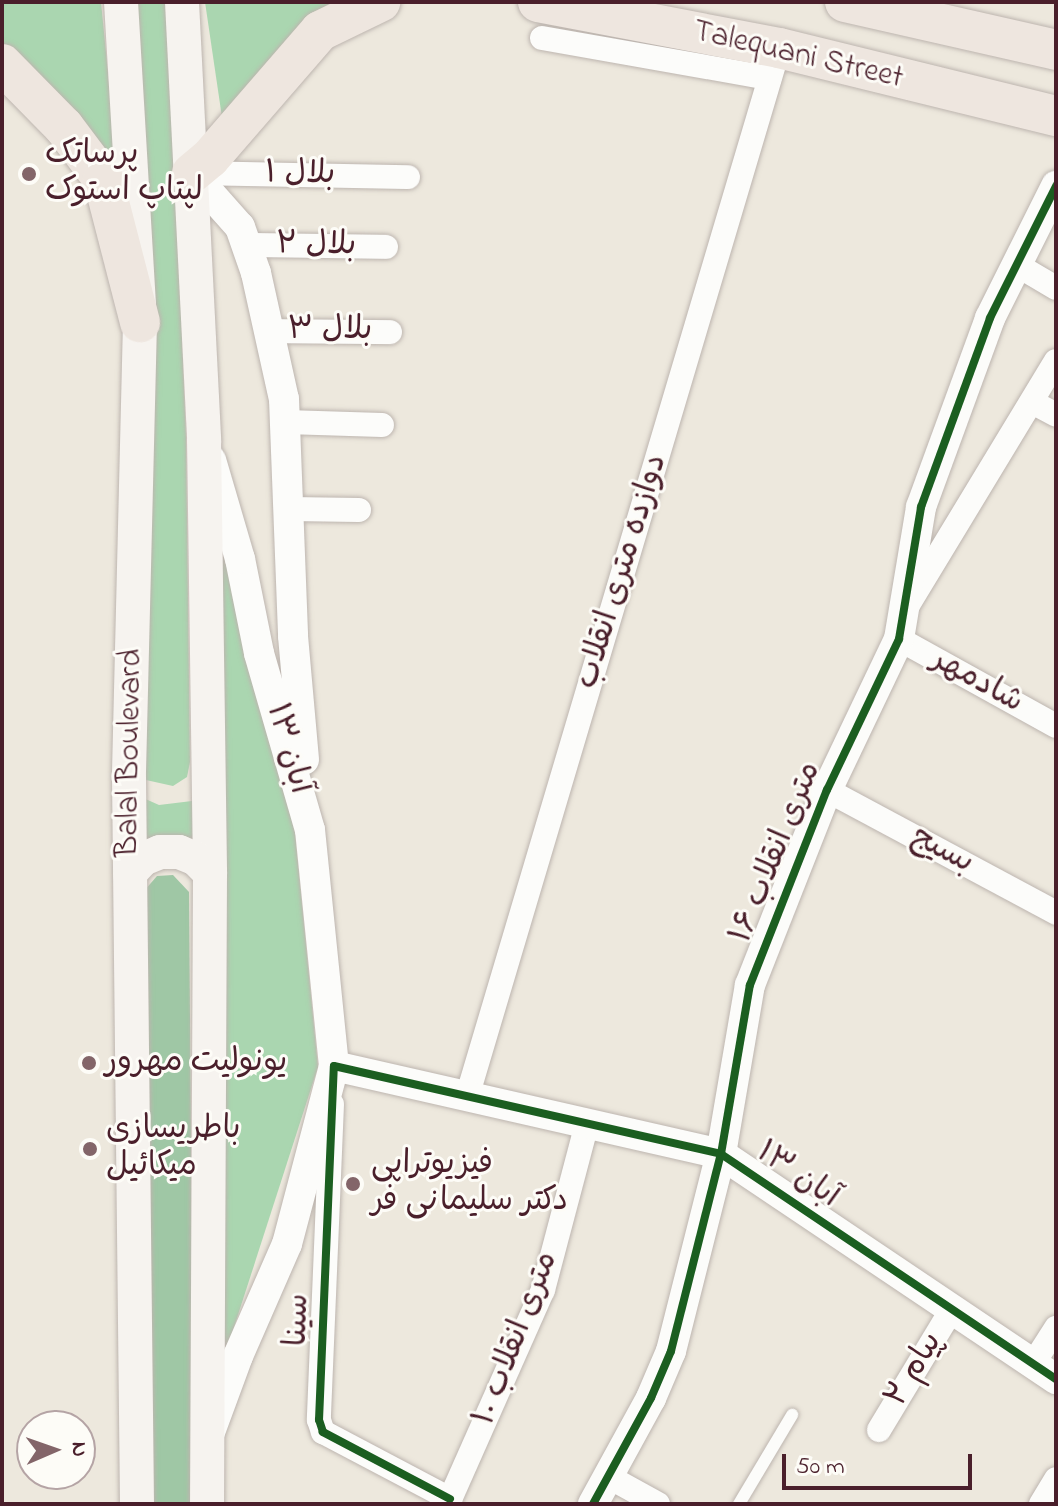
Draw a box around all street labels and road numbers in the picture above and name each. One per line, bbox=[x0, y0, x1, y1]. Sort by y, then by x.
street label: Talequani Street bbox=[689, 13, 907, 99]
street label: بلال ۱ bbox=[265, 155, 335, 195]
street label: بلال ۲ bbox=[276, 226, 356, 266]
street label: بلال ۳ bbox=[288, 312, 372, 350]
street label: دوازده متری انقلاب bbox=[569, 450, 677, 694]
street label: شادمهر bbox=[925, 641, 1029, 723]
street label: Balal Boulevard bbox=[110, 648, 152, 858]
street label: ۱۳ آبان bbox=[256, 699, 318, 799]
street label: ۱۶ متری انقلاب bbox=[723, 757, 831, 949]
street label: بسیج bbox=[904, 819, 980, 883]
street label: ۱۳ آبان bbox=[748, 1134, 846, 1218]
street label: ۱۰ متری انقلاب bbox=[466, 1247, 568, 1431]
street label: سینا bbox=[279, 1293, 319, 1347]
street label: پیام ۲ bbox=[878, 1326, 952, 1414]

